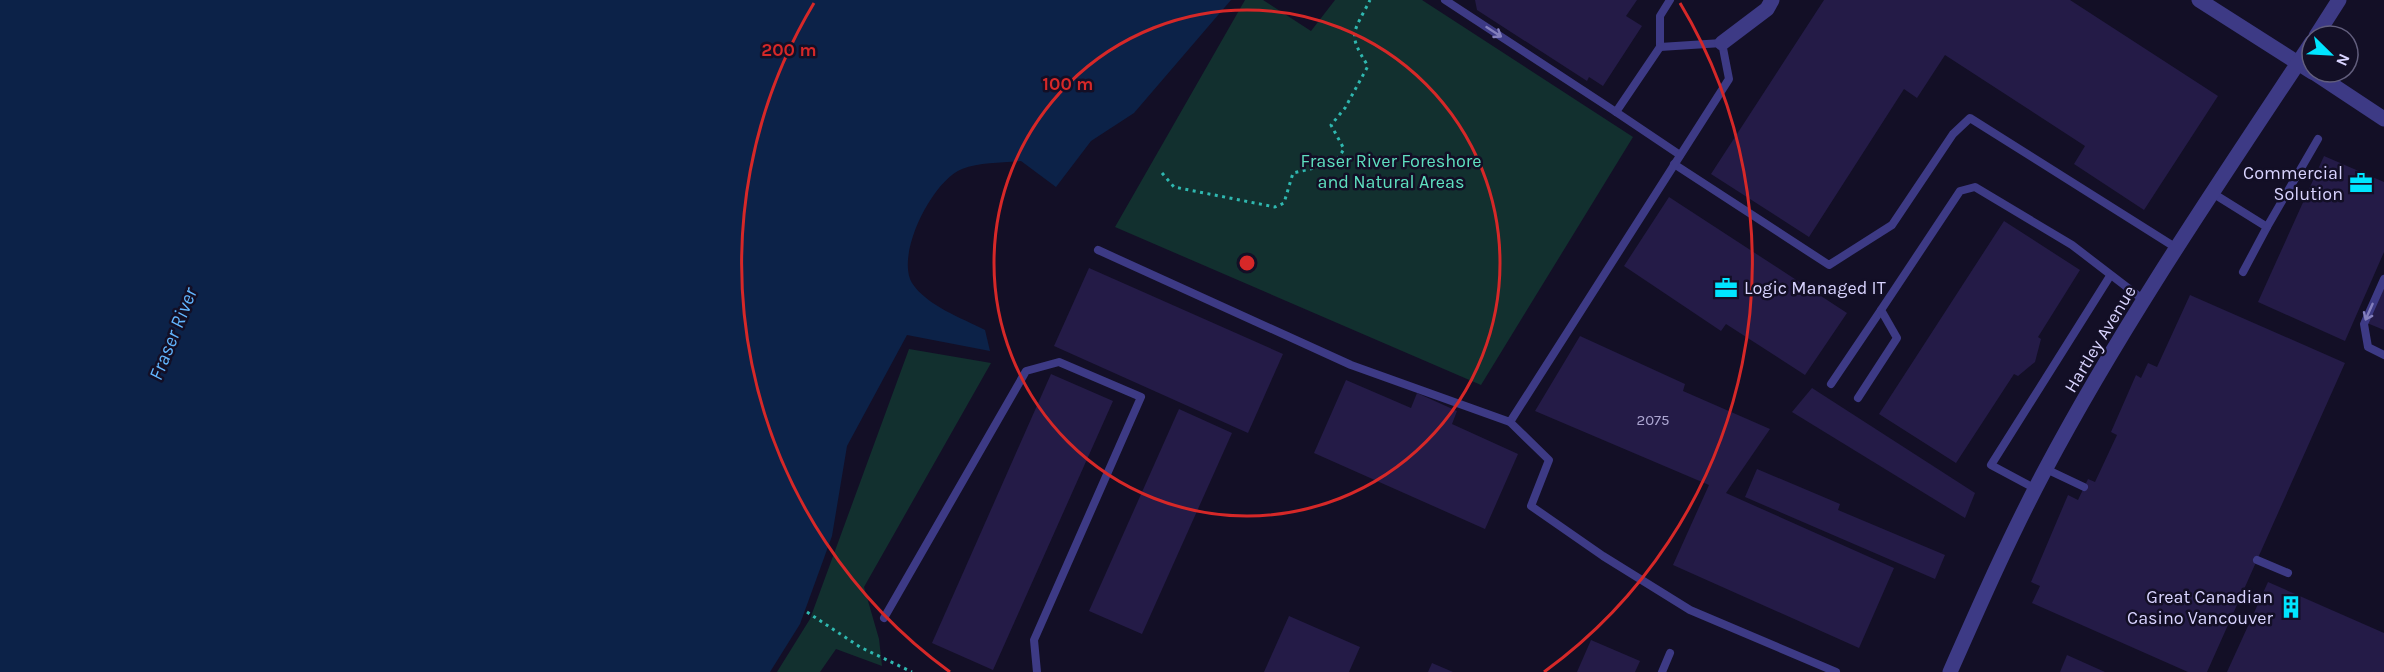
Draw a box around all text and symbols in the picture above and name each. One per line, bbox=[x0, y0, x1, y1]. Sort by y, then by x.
north arrow bbox=[2300, 24, 2360, 84]
one-way arrow bbox=[1485, 26, 1501, 38]
text: 200 m bbox=[761, 39, 817, 61]
text: N bbox=[2332, 51, 2354, 69]
text: 100 m bbox=[1043, 73, 1093, 95]
park label: Fraser River Foreshore and Natural Areas bbox=[1300, 150, 1482, 193]
place label: Commercial Solution bbox=[2243, 162, 2343, 205]
office icon: Commercial Solution bbox=[2348, 170, 2374, 196]
centre of rings bbox=[1237, 253, 1257, 273]
office icon: Logic Managed IT bbox=[1713, 275, 1739, 301]
place label: Logic Managed IT bbox=[1744, 277, 1886, 299]
street label: Hartley Avenue bbox=[2059, 281, 2141, 397]
water label: Fraser River bbox=[144, 283, 202, 384]
one-way arrow bbox=[2363, 303, 2375, 321]
house number: 2075 bbox=[1636, 411, 1670, 429]
place label: Great Canadian Casino Vancouver bbox=[2127, 586, 2273, 629]
building icon: Great Canadian Casino Vancouver bbox=[2278, 594, 2304, 620]

